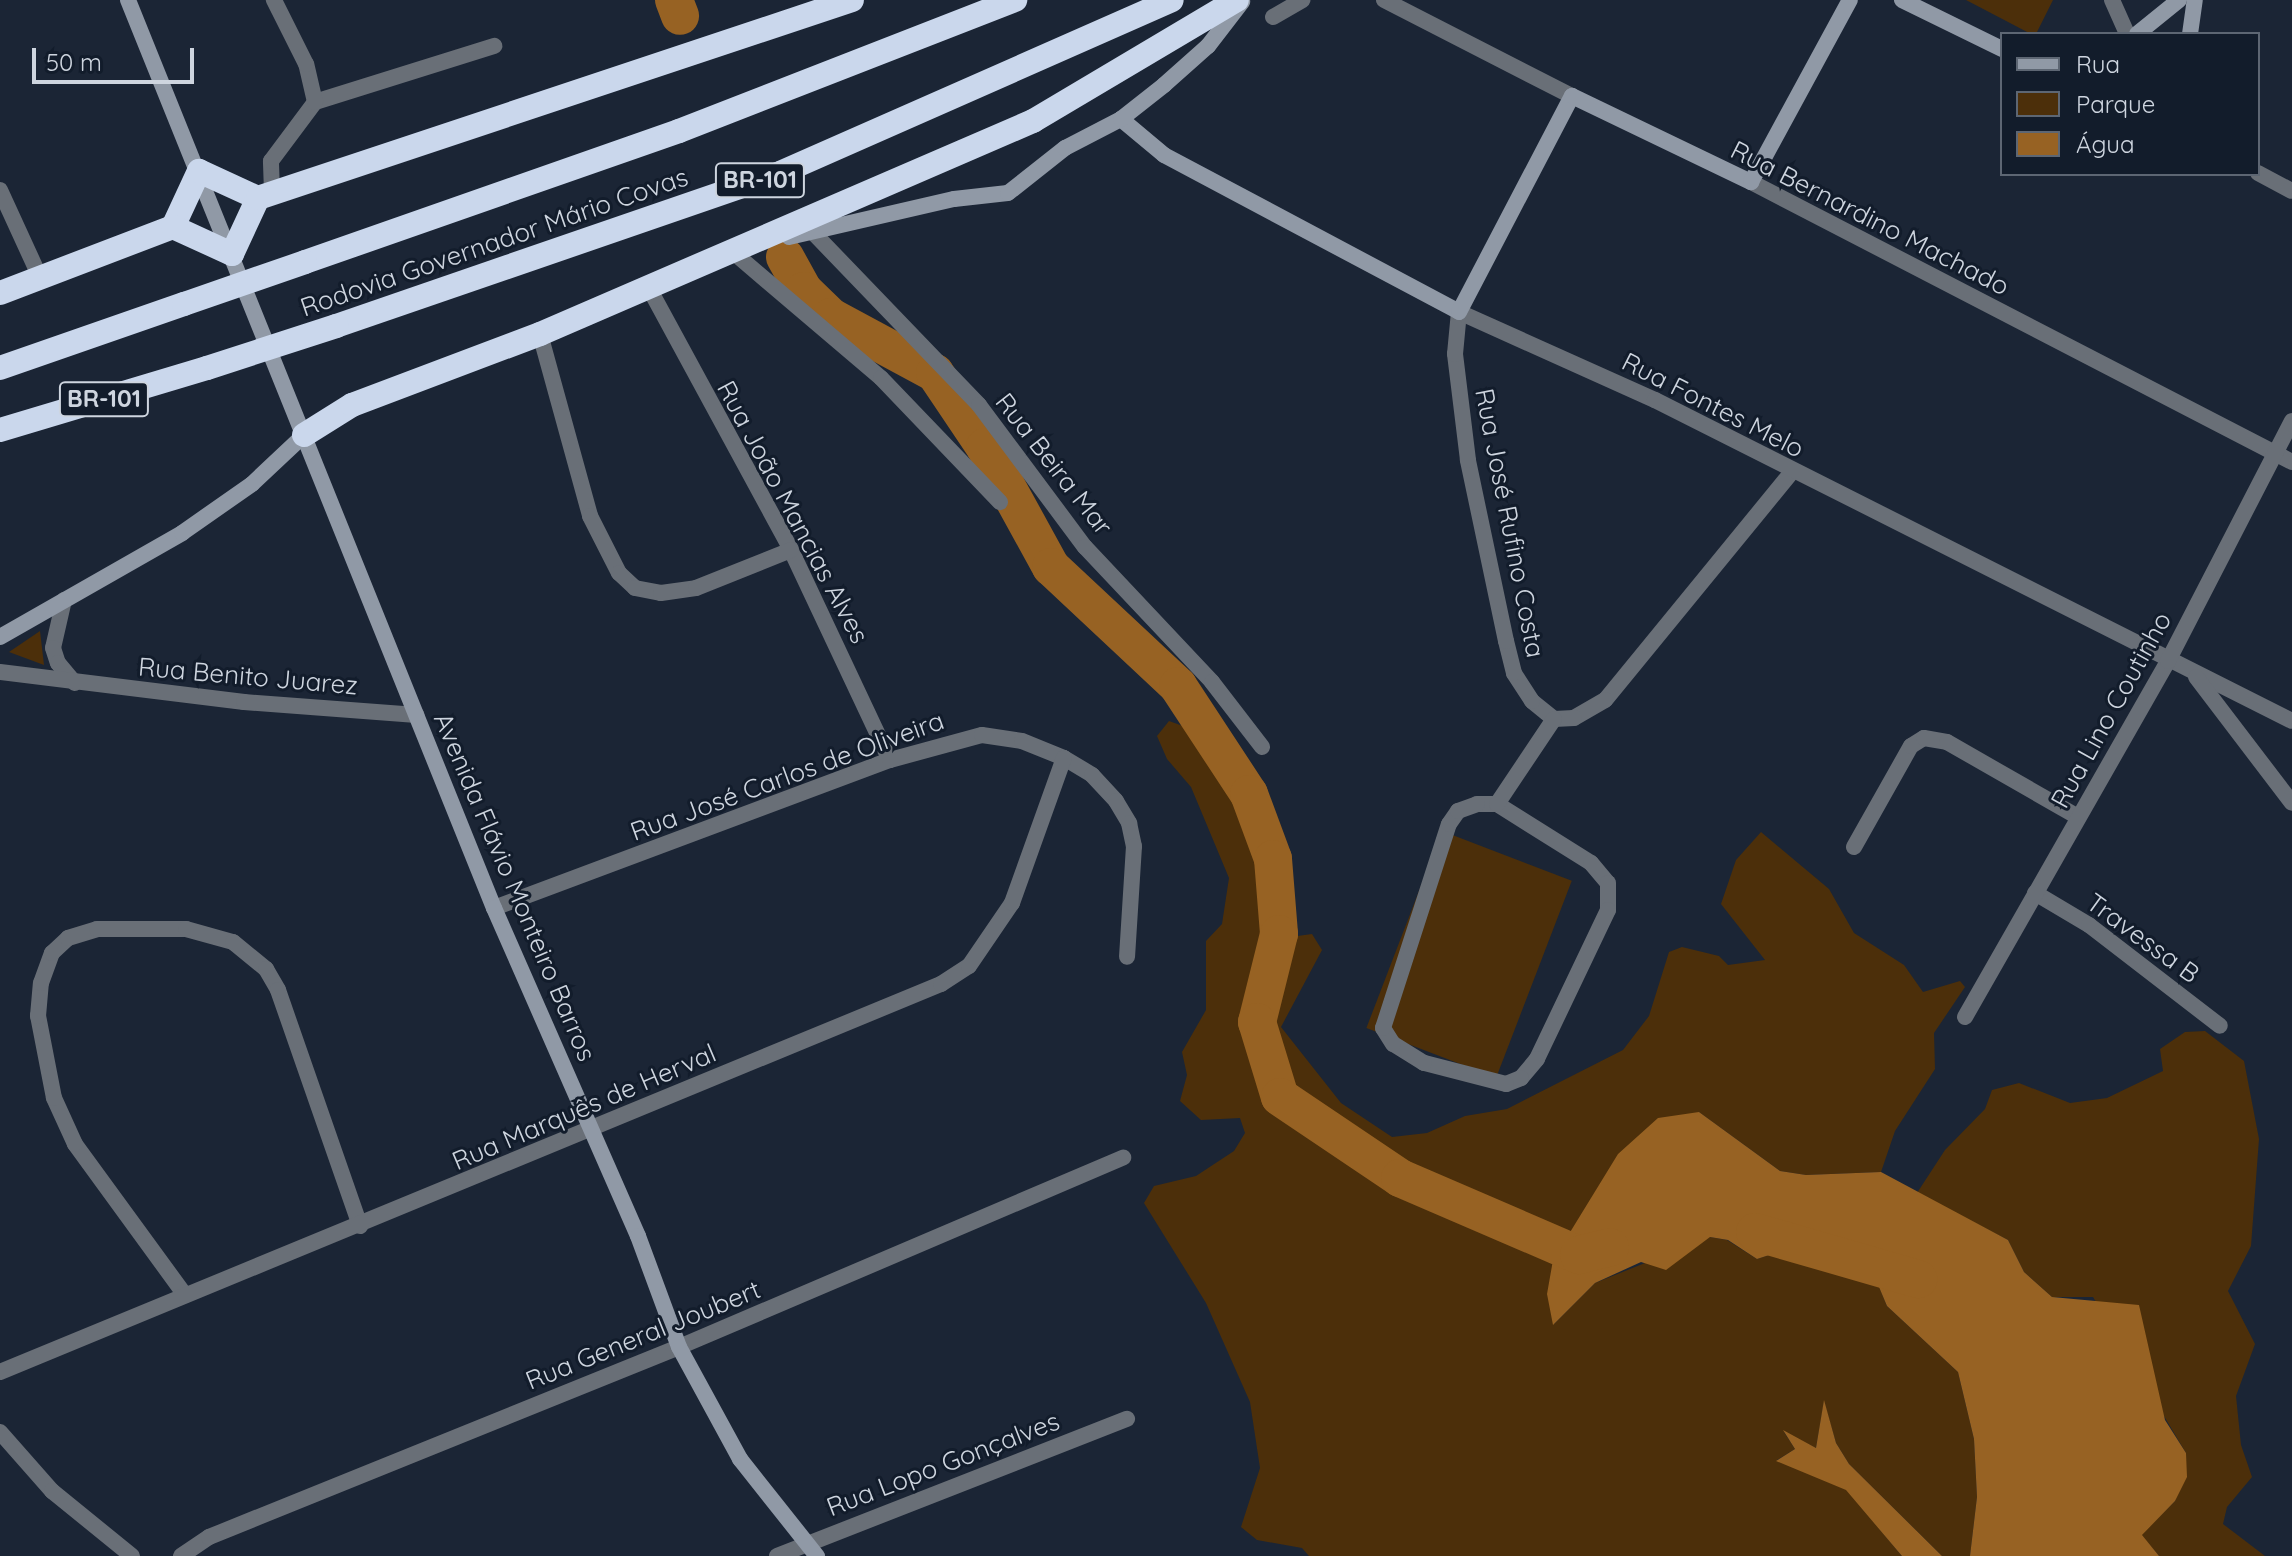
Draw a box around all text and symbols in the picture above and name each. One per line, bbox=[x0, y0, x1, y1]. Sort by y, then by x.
scale bar bbox=[36, 32, 198, 82]
legend bbox=[2000, 32, 2260, 176]
text: 50 m bbox=[46, 47, 102, 77]
text: Rua bbox=[2076, 49, 2120, 79]
text: Parque bbox=[2076, 89, 2155, 119]
text: Água bbox=[2076, 129, 2135, 159]
street label: Rua Bernardino Machado bbox=[1725, 134, 2015, 302]
road number: BR-101 bbox=[714, 160, 806, 200]
street label: Rodovia Governador Mário Covas bbox=[296, 161, 692, 323]
street label: Rua Fontes Melo bbox=[1617, 346, 1809, 464]
street label: Rua João Mancias Alves bbox=[710, 375, 876, 649]
road number: BR-101 bbox=[58, 379, 150, 419]
street label: Rua José Rufino Costa bbox=[1469, 386, 1551, 660]
street label: Rua Beira Mar bbox=[989, 387, 1119, 541]
street label: Rua Lino Coutinho bbox=[2044, 606, 2178, 814]
street label: Rua Benito Juarez bbox=[137, 651, 359, 701]
street label: Rua José Carlos de Oliveira bbox=[626, 705, 948, 847]
street label: Avenida Flávio Monteiro Barros bbox=[427, 708, 603, 1066]
street label: Travessa B bbox=[2080, 887, 2206, 989]
street label: Rua Marquês de Herval bbox=[447, 1037, 721, 1177]
street label: Rua General Joubert bbox=[521, 1274, 765, 1396]
street label: Rua Lopo Gonçalves bbox=[822, 1405, 1064, 1523]

